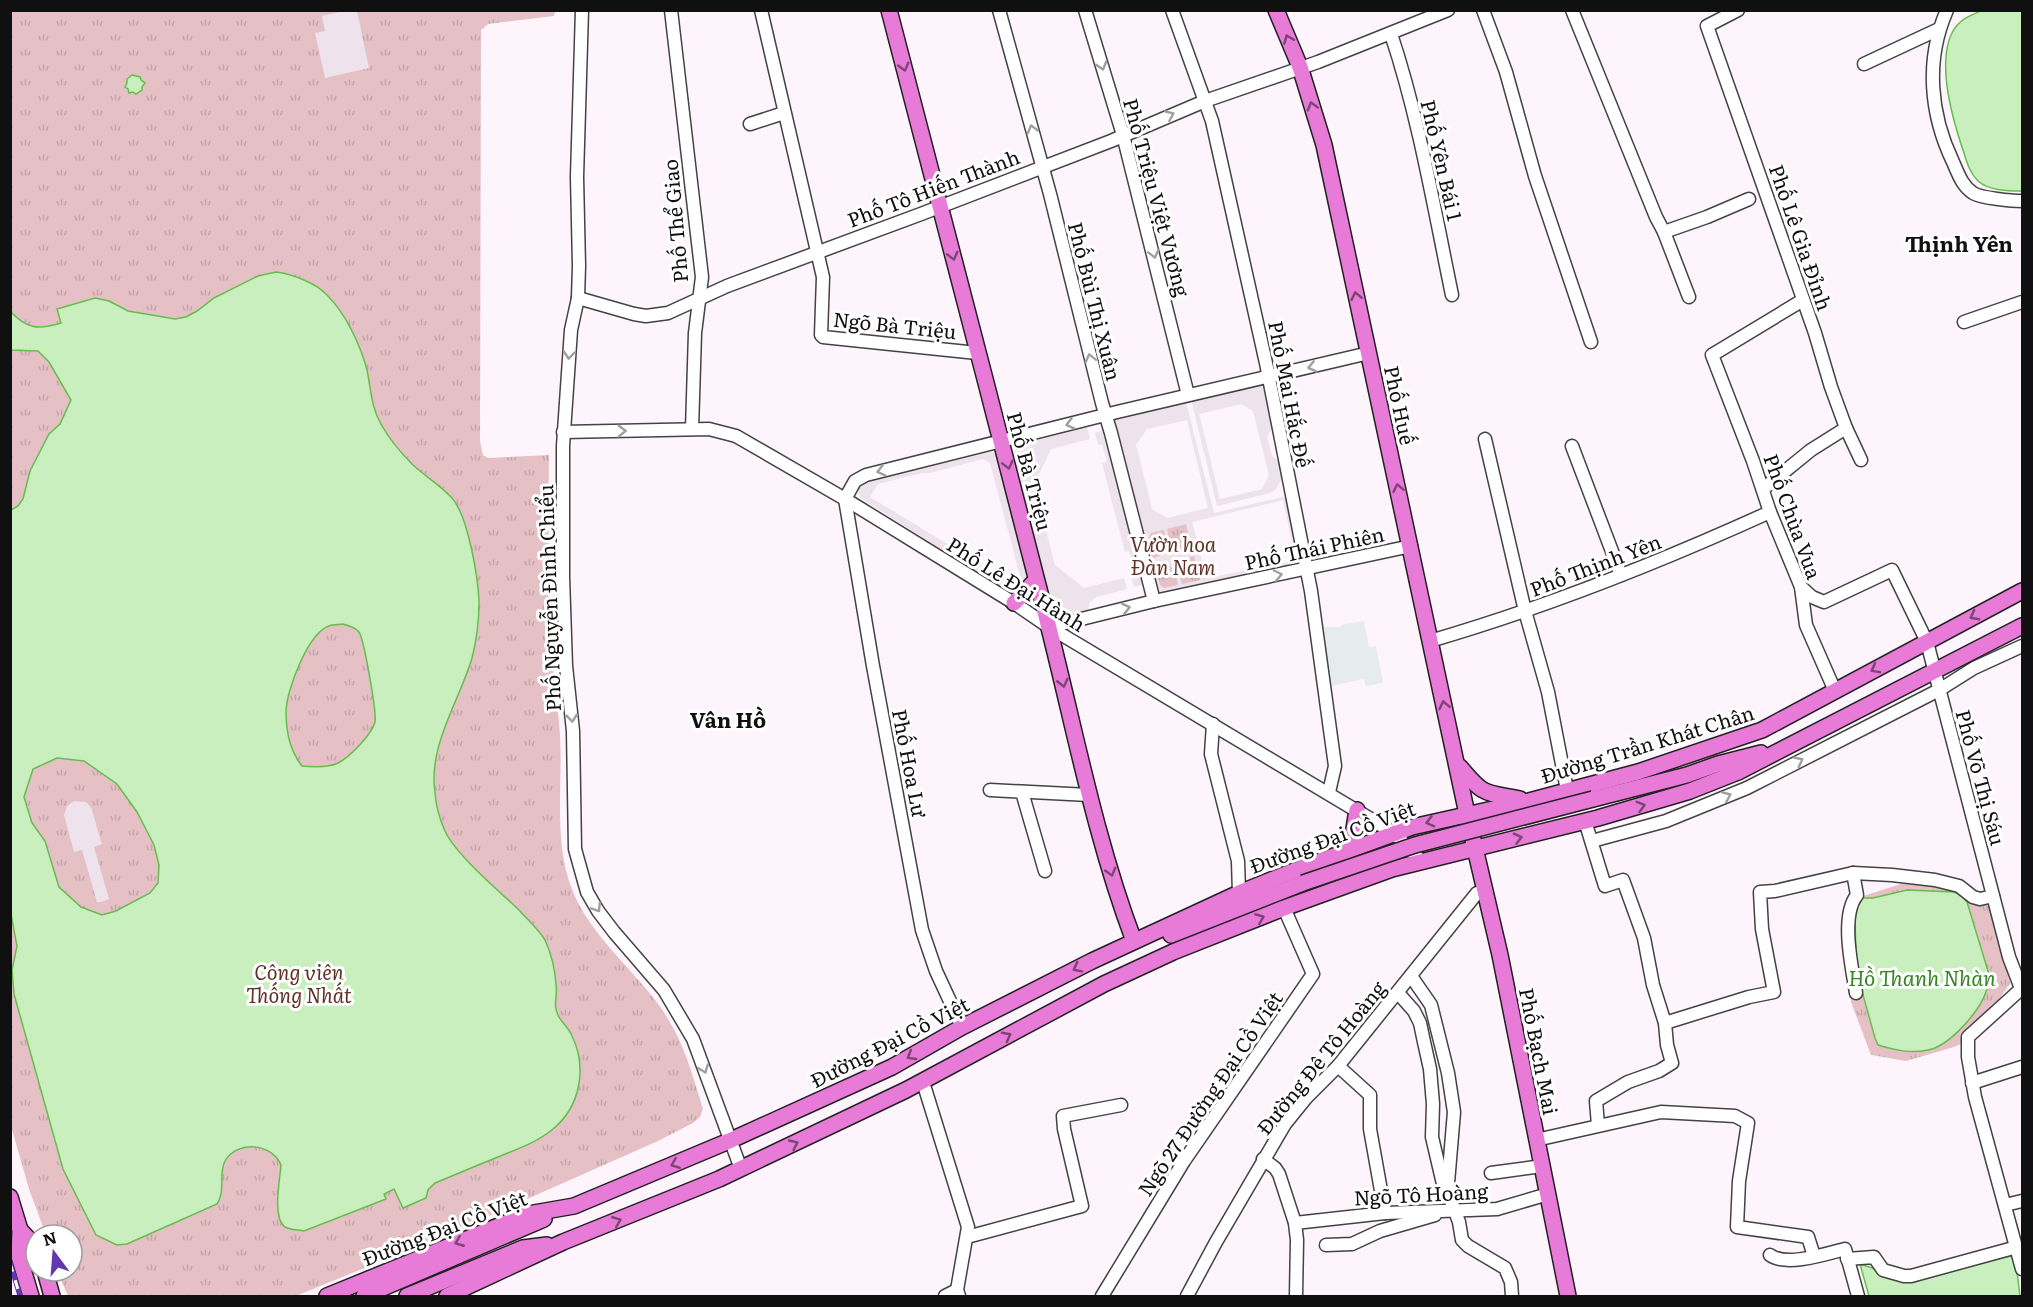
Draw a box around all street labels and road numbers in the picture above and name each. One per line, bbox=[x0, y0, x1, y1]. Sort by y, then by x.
street label: Phố Triệu Việt Vương bbox=[1117, 94, 1199, 300]
street label: Phố Yên Bái 1 bbox=[1414, 96, 1472, 224]
street label: Phố Tô Hiến Thành bbox=[842, 140, 1024, 234]
street label: Phố Thể Giao bbox=[654, 158, 694, 284]
street label: Phố Lê Gia Đỉnh bbox=[1763, 160, 1841, 314]
street label: Phố Bùi Thị Xuân bbox=[1062, 218, 1130, 384]
street label: Ngõ Bà Triệu bbox=[832, 303, 958, 345]
street label: Phố Mai Hắc Đế bbox=[1262, 318, 1320, 470]
street label: Phố Huế bbox=[1378, 363, 1424, 447]
street label: Phố Bà Triệu bbox=[1001, 408, 1061, 534]
street label: Phố Chùa Vua bbox=[1757, 449, 1831, 583]
street label: Phố Nguyễn Đình Chiểu bbox=[529, 484, 567, 712]
street label: Phố Thái Phiên bbox=[1241, 518, 1387, 576]
street label: Phố Thịnh Yên bbox=[1525, 525, 1665, 603]
street label: Phố Lê Đại Hành bbox=[942, 528, 1092, 638]
street label: Đường Trần Khát Chân bbox=[1537, 696, 1757, 790]
street label: Phố Hoa Lư bbox=[886, 706, 936, 820]
street label: Phố Võ Thị Sáu bbox=[1949, 706, 2015, 849]
street label: Đường Đại Cồ Việt bbox=[1245, 792, 1419, 880]
street label: Đường Đê Tô Hoàng bbox=[1248, 973, 1392, 1141]
street label: Ngõ 27 Đường Đại Cồ Việt bbox=[1129, 985, 1289, 1201]
street label: Phố Bạch Mai bbox=[1513, 985, 1567, 1117]
street label: Đường Đại Cồ Việt bbox=[804, 988, 974, 1094]
street label: Ngõ Tô Hoàng bbox=[1353, 1174, 1490, 1212]
street label: Đường Đại Cồ Việt bbox=[357, 1182, 531, 1272]

